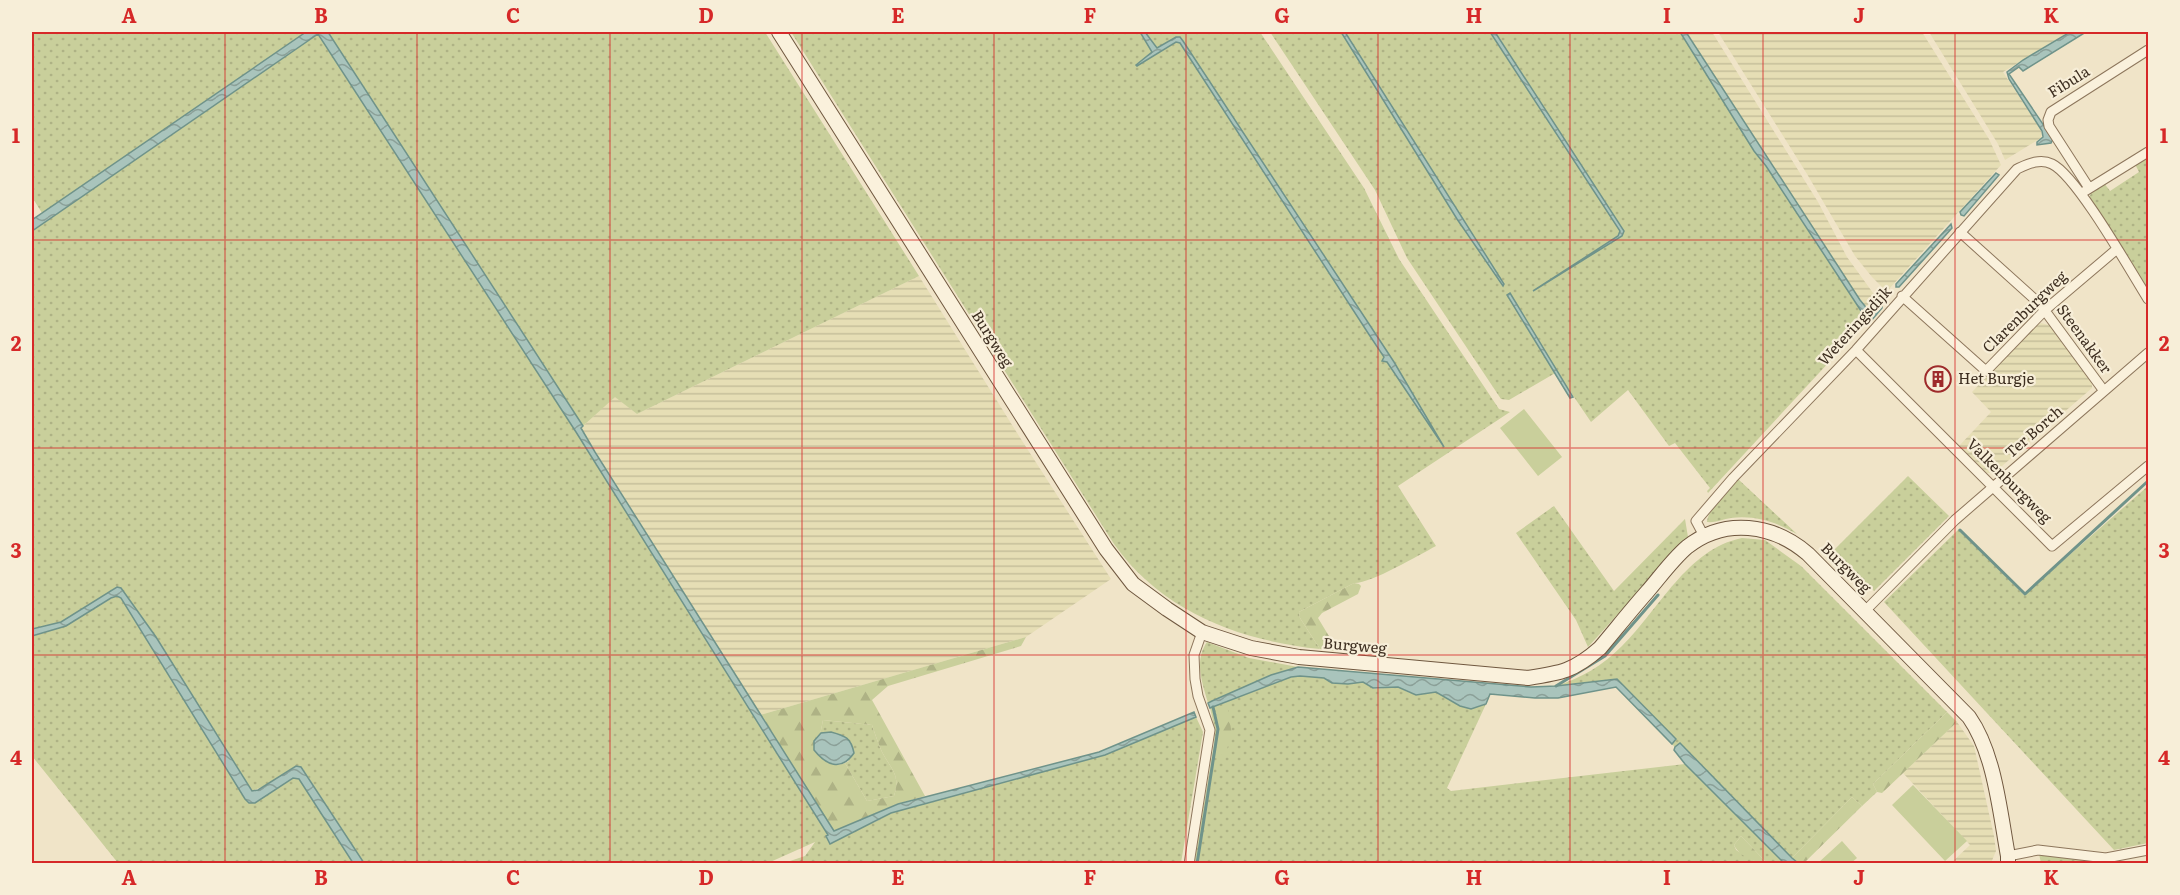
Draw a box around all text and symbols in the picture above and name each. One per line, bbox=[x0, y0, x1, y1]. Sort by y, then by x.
text: A bbox=[121, 0, 137, 29]
text: B bbox=[314, 0, 328, 29]
text: C bbox=[506, 0, 520, 29]
text: D bbox=[698, 0, 714, 29]
text: E bbox=[891, 0, 905, 29]
text: F bbox=[1084, 0, 1097, 29]
text: G bbox=[1274, 0, 1290, 29]
text: H bbox=[1466, 0, 1482, 29]
text: I bbox=[1663, 0, 1671, 29]
text: J bbox=[1853, 0, 1865, 29]
text: K bbox=[2043, 0, 2059, 29]
street label: Fibula bbox=[2043, 58, 2094, 103]
text: 1 bbox=[12, 119, 20, 149]
text: 1 bbox=[2160, 119, 2168, 149]
street label: Clarenburgweg bbox=[1976, 264, 2072, 357]
street label: Weteringsdijk bbox=[1812, 279, 1897, 370]
street label: Steenakker bbox=[2052, 299, 2118, 378]
street label: Burgweg bbox=[967, 305, 1020, 372]
text: 2 bbox=[11, 327, 22, 357]
text: 2 bbox=[2159, 327, 2170, 357]
building icon: Het Burgje bbox=[1923, 364, 1953, 394]
place label: Het Burgje bbox=[1958, 366, 2035, 389]
street label: Ter Borch bbox=[1999, 399, 2067, 463]
street label: Valkenburgweg bbox=[1962, 432, 2058, 528]
text: 3 bbox=[10, 534, 22, 564]
text: 3 bbox=[2158, 534, 2170, 564]
street label: Burgweg bbox=[1816, 536, 1878, 598]
street label: Burgweg bbox=[1322, 630, 1388, 659]
text: 4 bbox=[10, 741, 22, 771]
text: 4 bbox=[2158, 741, 2170, 771]
text: A bbox=[121, 861, 137, 891]
text: B bbox=[314, 861, 328, 891]
text: C bbox=[506, 861, 520, 891]
text: D bbox=[698, 861, 714, 891]
text: E bbox=[891, 861, 905, 891]
text: F bbox=[1084, 861, 1097, 891]
text: G bbox=[1274, 861, 1290, 891]
text: H bbox=[1466, 861, 1482, 891]
text: I bbox=[1663, 861, 1671, 891]
text: J bbox=[1853, 861, 1865, 891]
text: K bbox=[2043, 861, 2059, 891]

